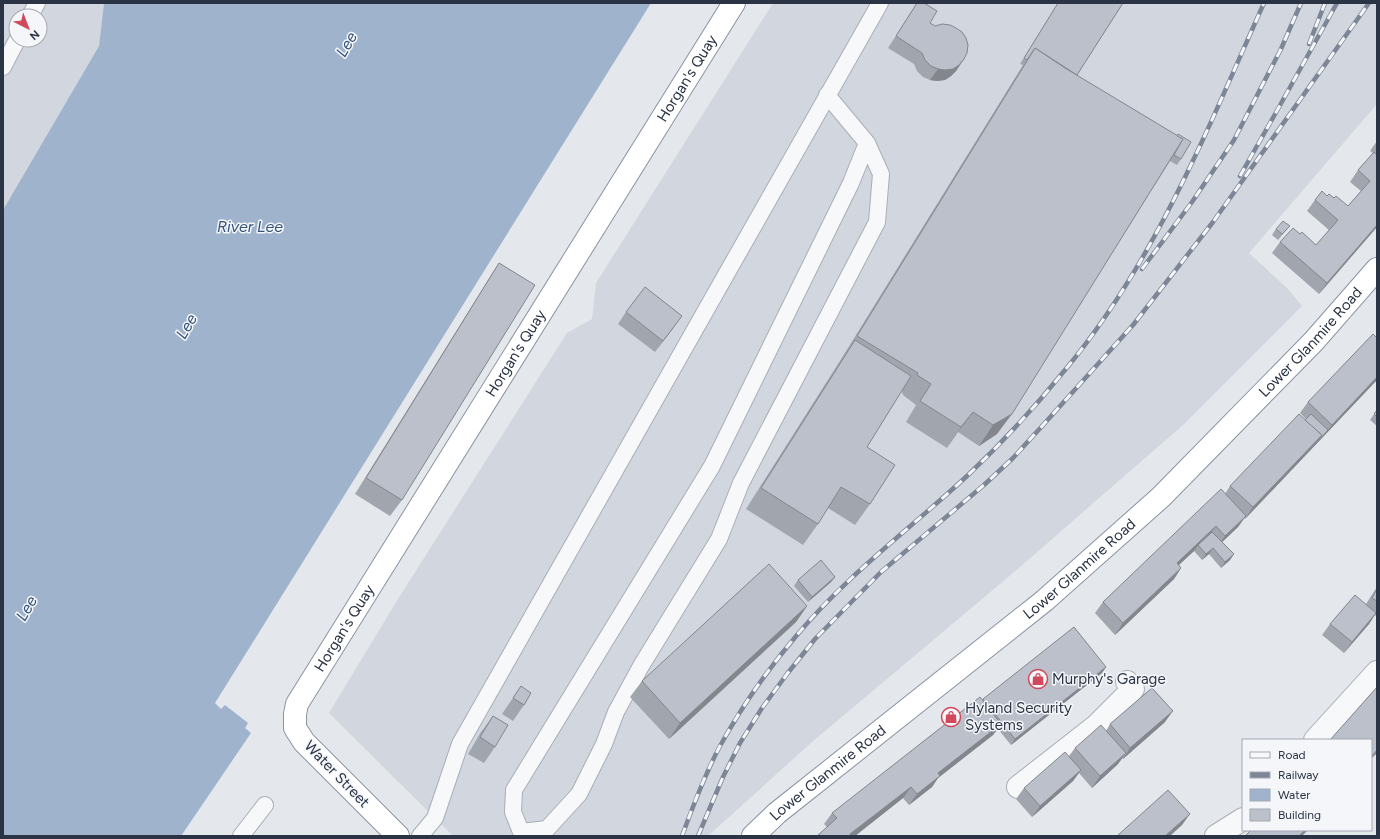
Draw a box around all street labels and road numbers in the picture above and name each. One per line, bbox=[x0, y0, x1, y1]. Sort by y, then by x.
street label: Horgan's Quay bbox=[653, 31, 721, 125]
street label: Lower Glanmire Road bbox=[1255, 284, 1366, 401]
street label: Horgan's Quay bbox=[482, 306, 550, 400]
street label: Lower Glanmire Road bbox=[1020, 515, 1139, 623]
street label: Horgan's Quay bbox=[310, 581, 378, 675]
street label: Lower Glanmire Road bbox=[766, 721, 889, 824]
street label: Water Street bbox=[301, 737, 374, 811]

